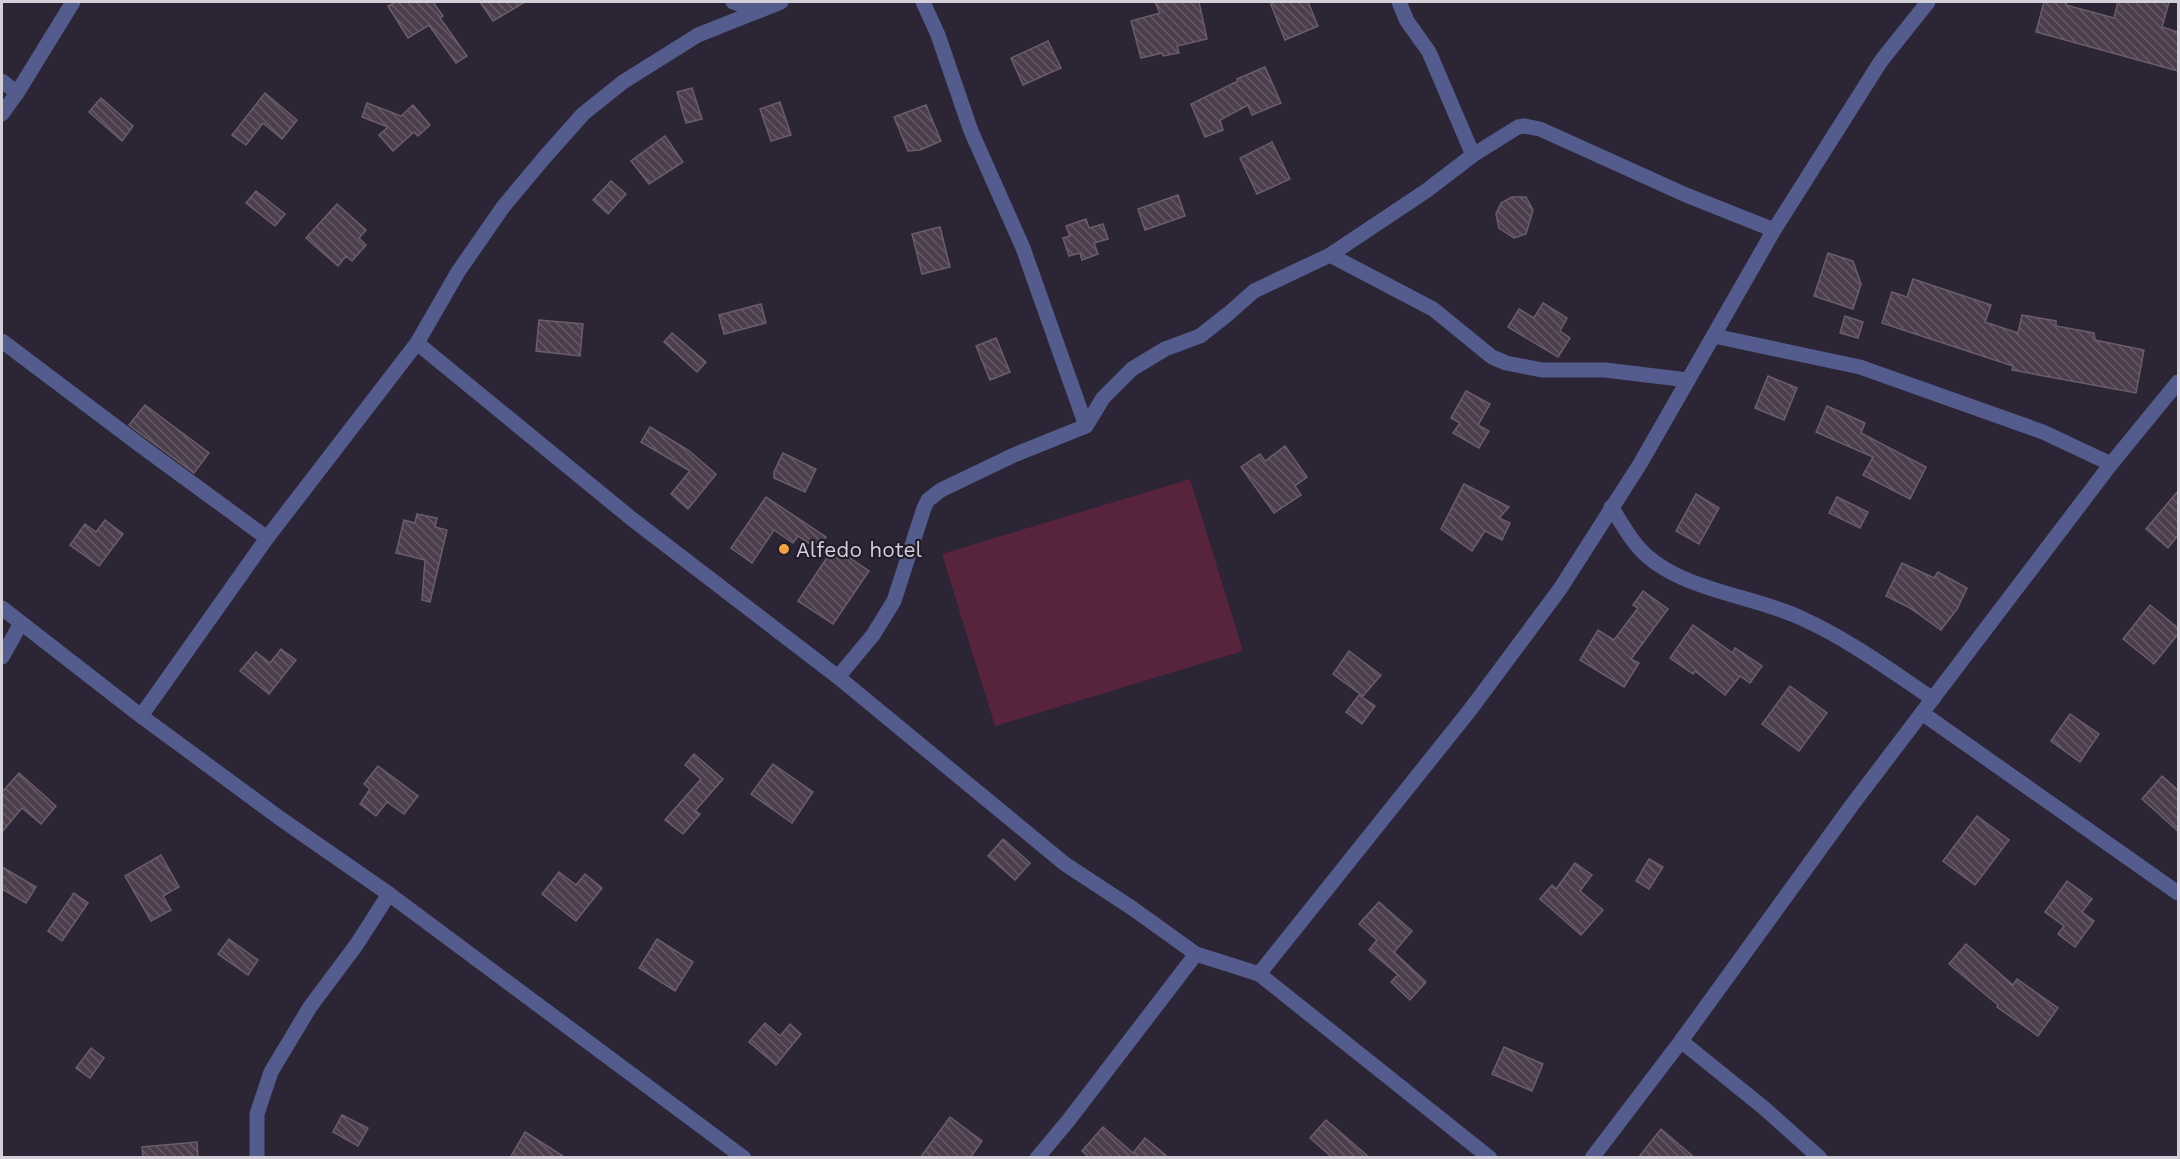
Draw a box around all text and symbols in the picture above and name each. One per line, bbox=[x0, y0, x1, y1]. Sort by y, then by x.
place label: Alfedo hotel bbox=[796, 537, 923, 562]
marker: Alfedo hotel bbox=[777, 542, 791, 556]

